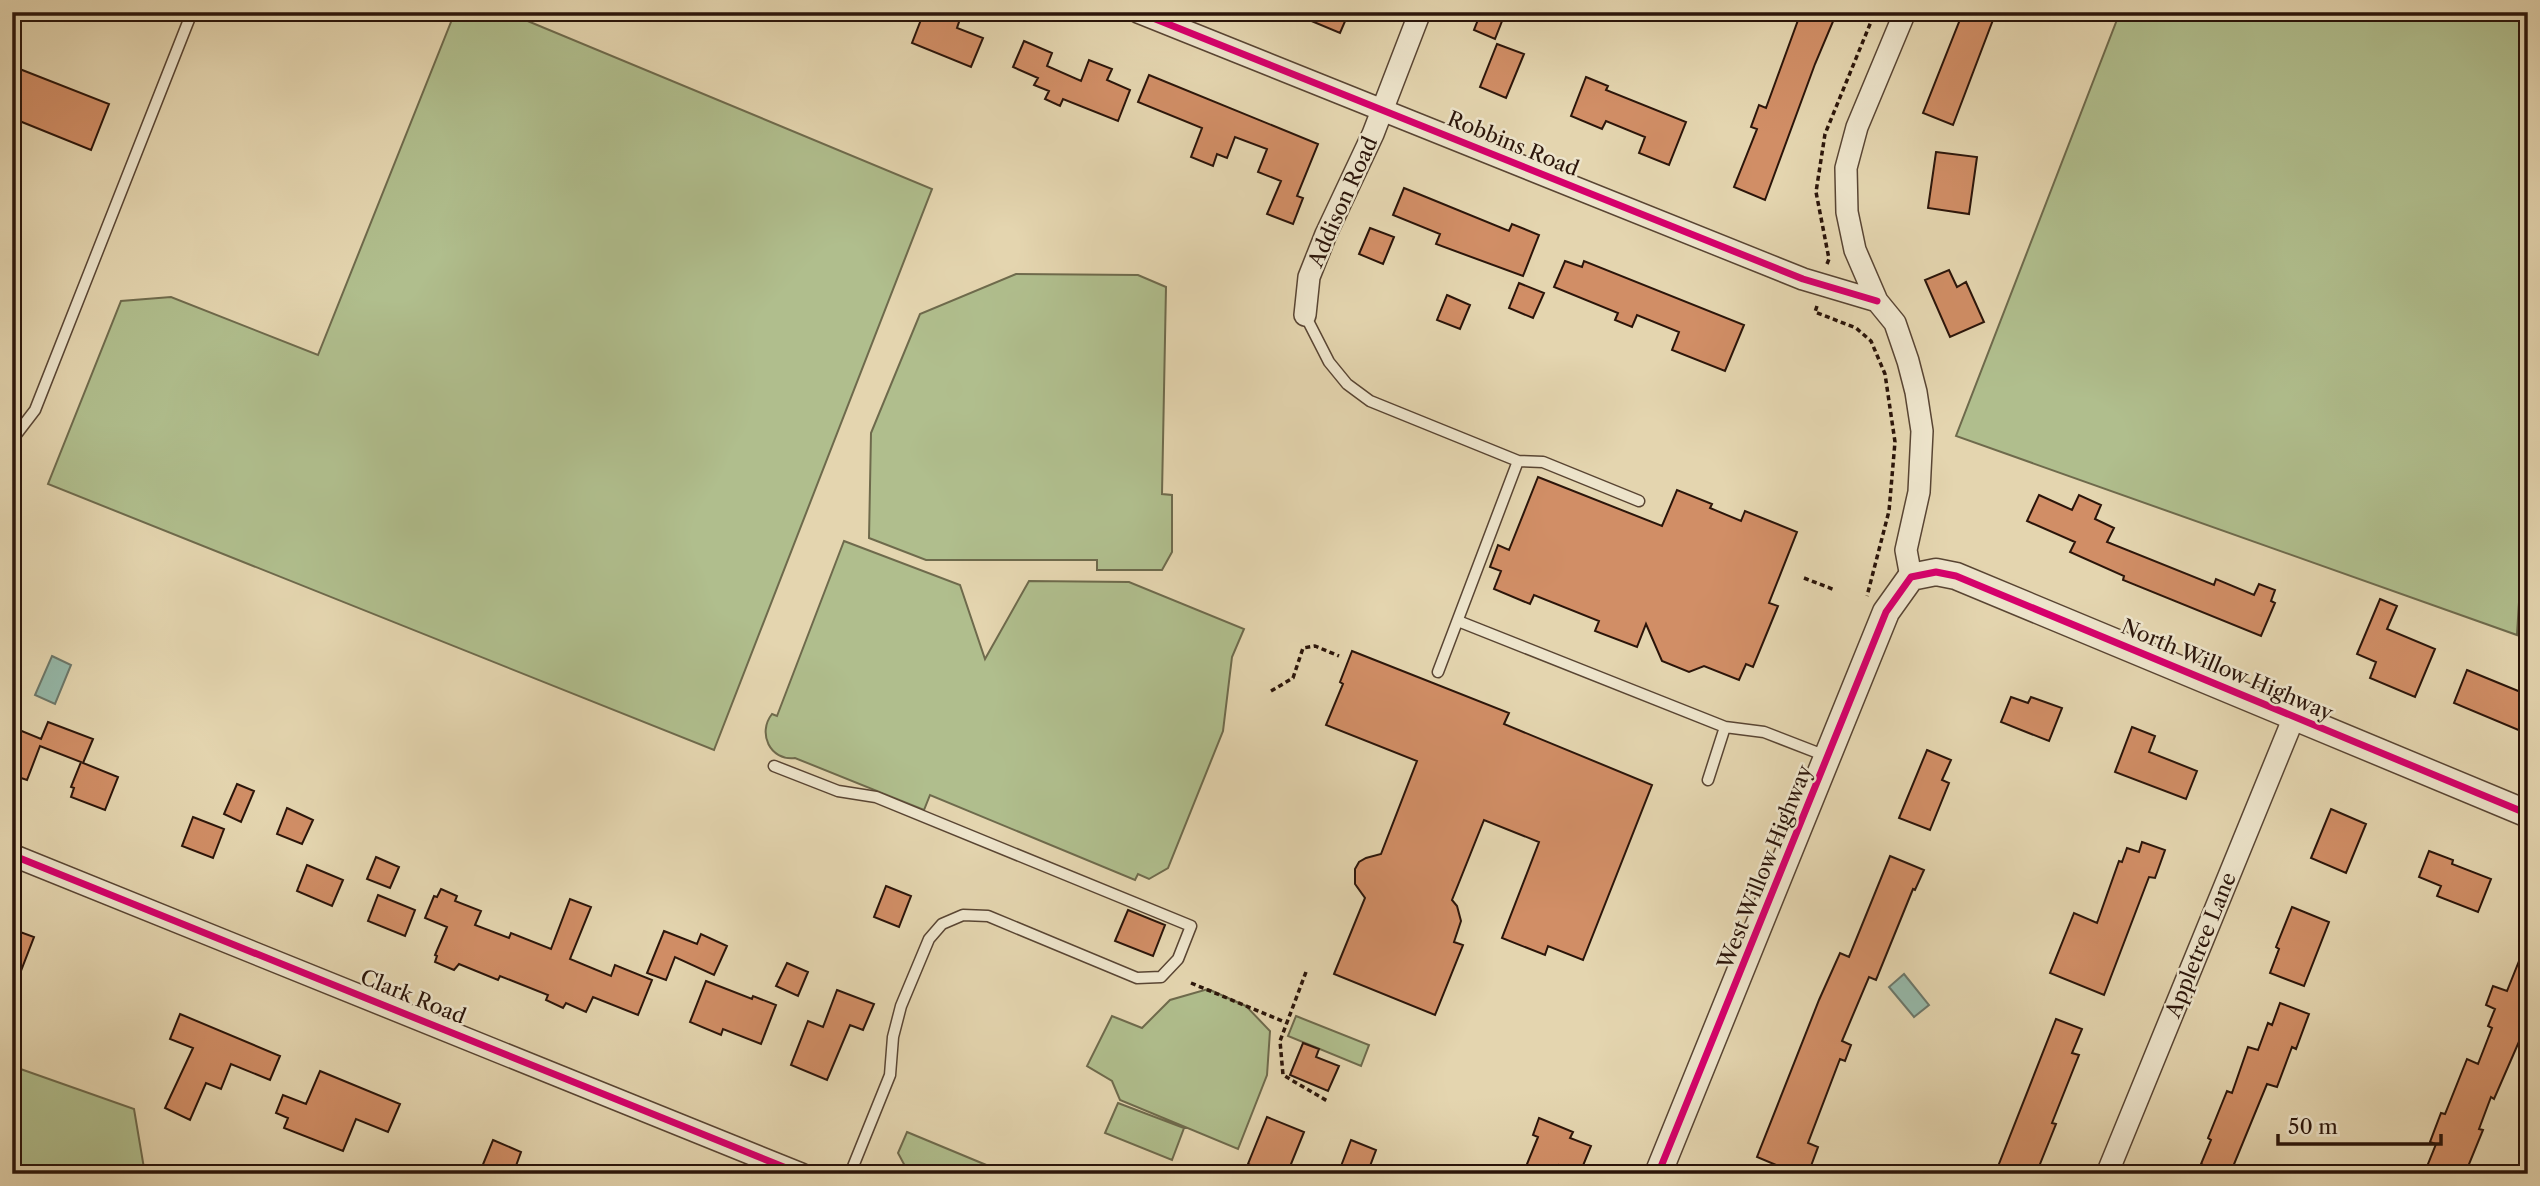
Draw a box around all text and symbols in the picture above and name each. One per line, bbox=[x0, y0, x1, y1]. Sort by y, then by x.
street label: Robbins Road bbox=[1444, 106, 1583, 181]
street label: Addison Road bbox=[1302, 133, 1383, 272]
street label: North Willow Highway bbox=[2118, 614, 2337, 726]
street label: West Willow Highway bbox=[1712, 761, 1817, 973]
street label: Appletree Lane bbox=[2160, 869, 2241, 1022]
street label: Clark Road bbox=[357, 964, 470, 1029]
scale bar bbox=[2278, 1102, 2440, 1146]
text: 50 m bbox=[2288, 1114, 2338, 1139]

